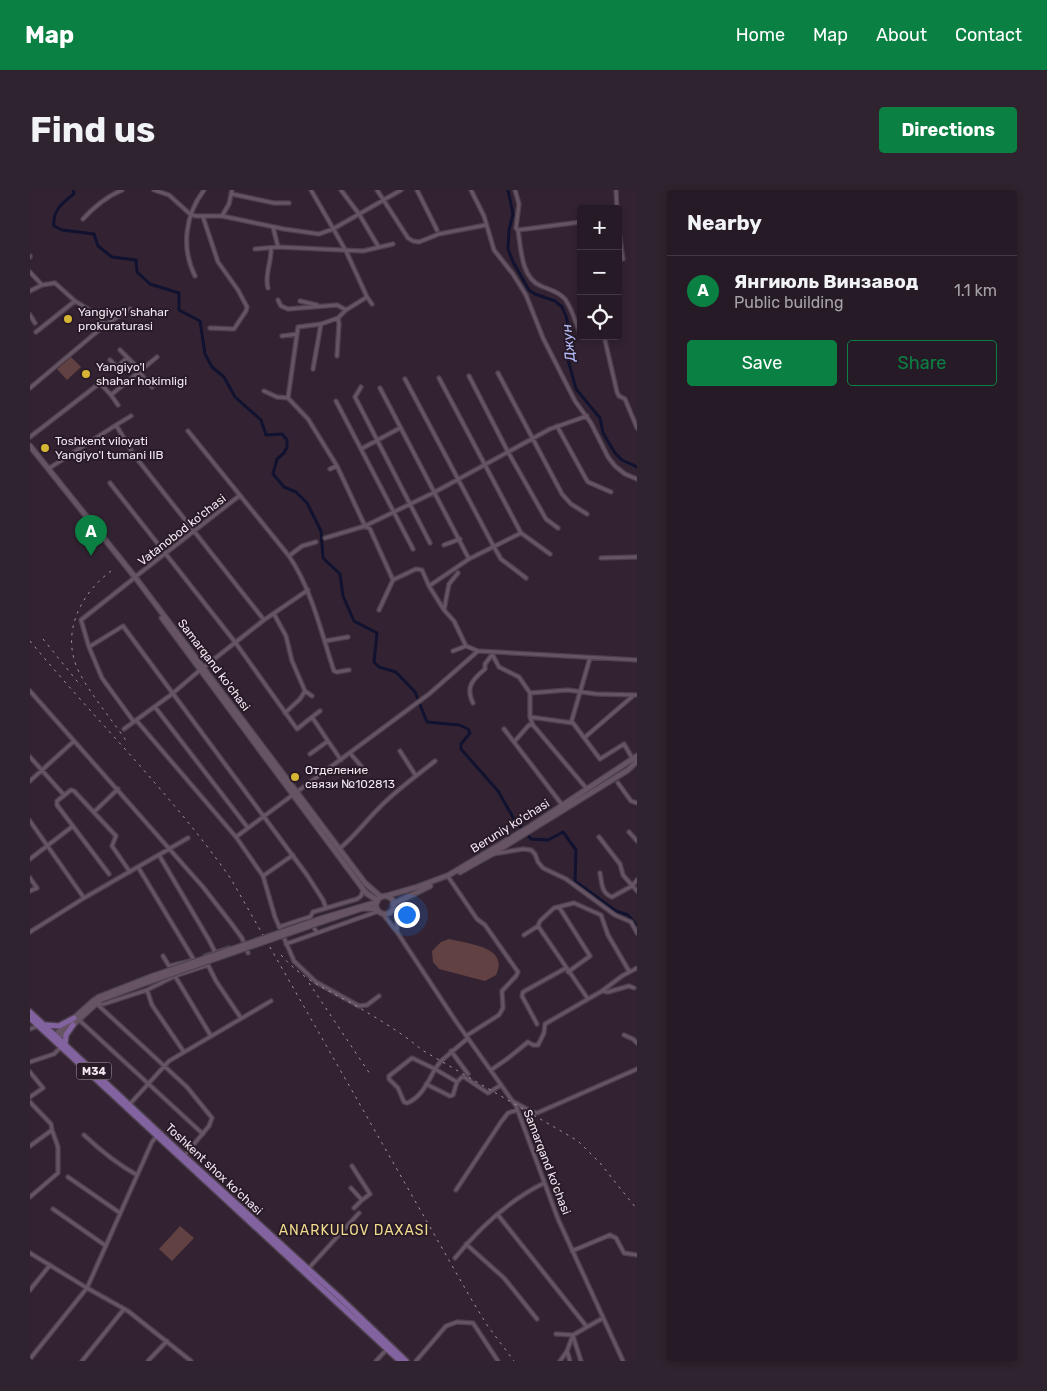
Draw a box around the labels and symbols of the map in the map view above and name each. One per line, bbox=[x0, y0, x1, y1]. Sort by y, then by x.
place label: Yangiyo'l shahar prokuraturasi bbox=[78, 305, 169, 333]
marker: Yangiyo'l shahar prokuraturasi bbox=[62, 313, 74, 325]
water label: Джун bbox=[558, 323, 579, 363]
place label: Yangiyo'l shahar hokimligi bbox=[96, 360, 187, 388]
marker: Yangiyo'l shahar hokimligi bbox=[80, 368, 92, 380]
place label: Toshkent viloyati Yangiyo'l tumani IIB bbox=[55, 434, 164, 462]
marker: Toshkent viloyati Yangiyo'l tumani IIB bbox=[39, 442, 51, 454]
street label: Vatanobod ko'chasi bbox=[135, 491, 229, 569]
pin: A bbox=[75, 515, 107, 556]
street label: Samarqand ko'chasi bbox=[175, 616, 253, 714]
place label: Отделение связи №102813 bbox=[305, 763, 395, 791]
marker: Отделение связи №102813 bbox=[289, 771, 301, 783]
street label: Beruniy ko'chasi bbox=[468, 796, 552, 856]
your location bbox=[394, 902, 420, 928]
road number: M34 bbox=[76, 1062, 112, 1079]
street label: Samarqand ko'chasi bbox=[521, 1108, 573, 1217]
street label: Toshkent shox ko'chasi bbox=[163, 1120, 265, 1218]
district label: ANARKULOV DAXASI bbox=[279, 1222, 429, 1239]

